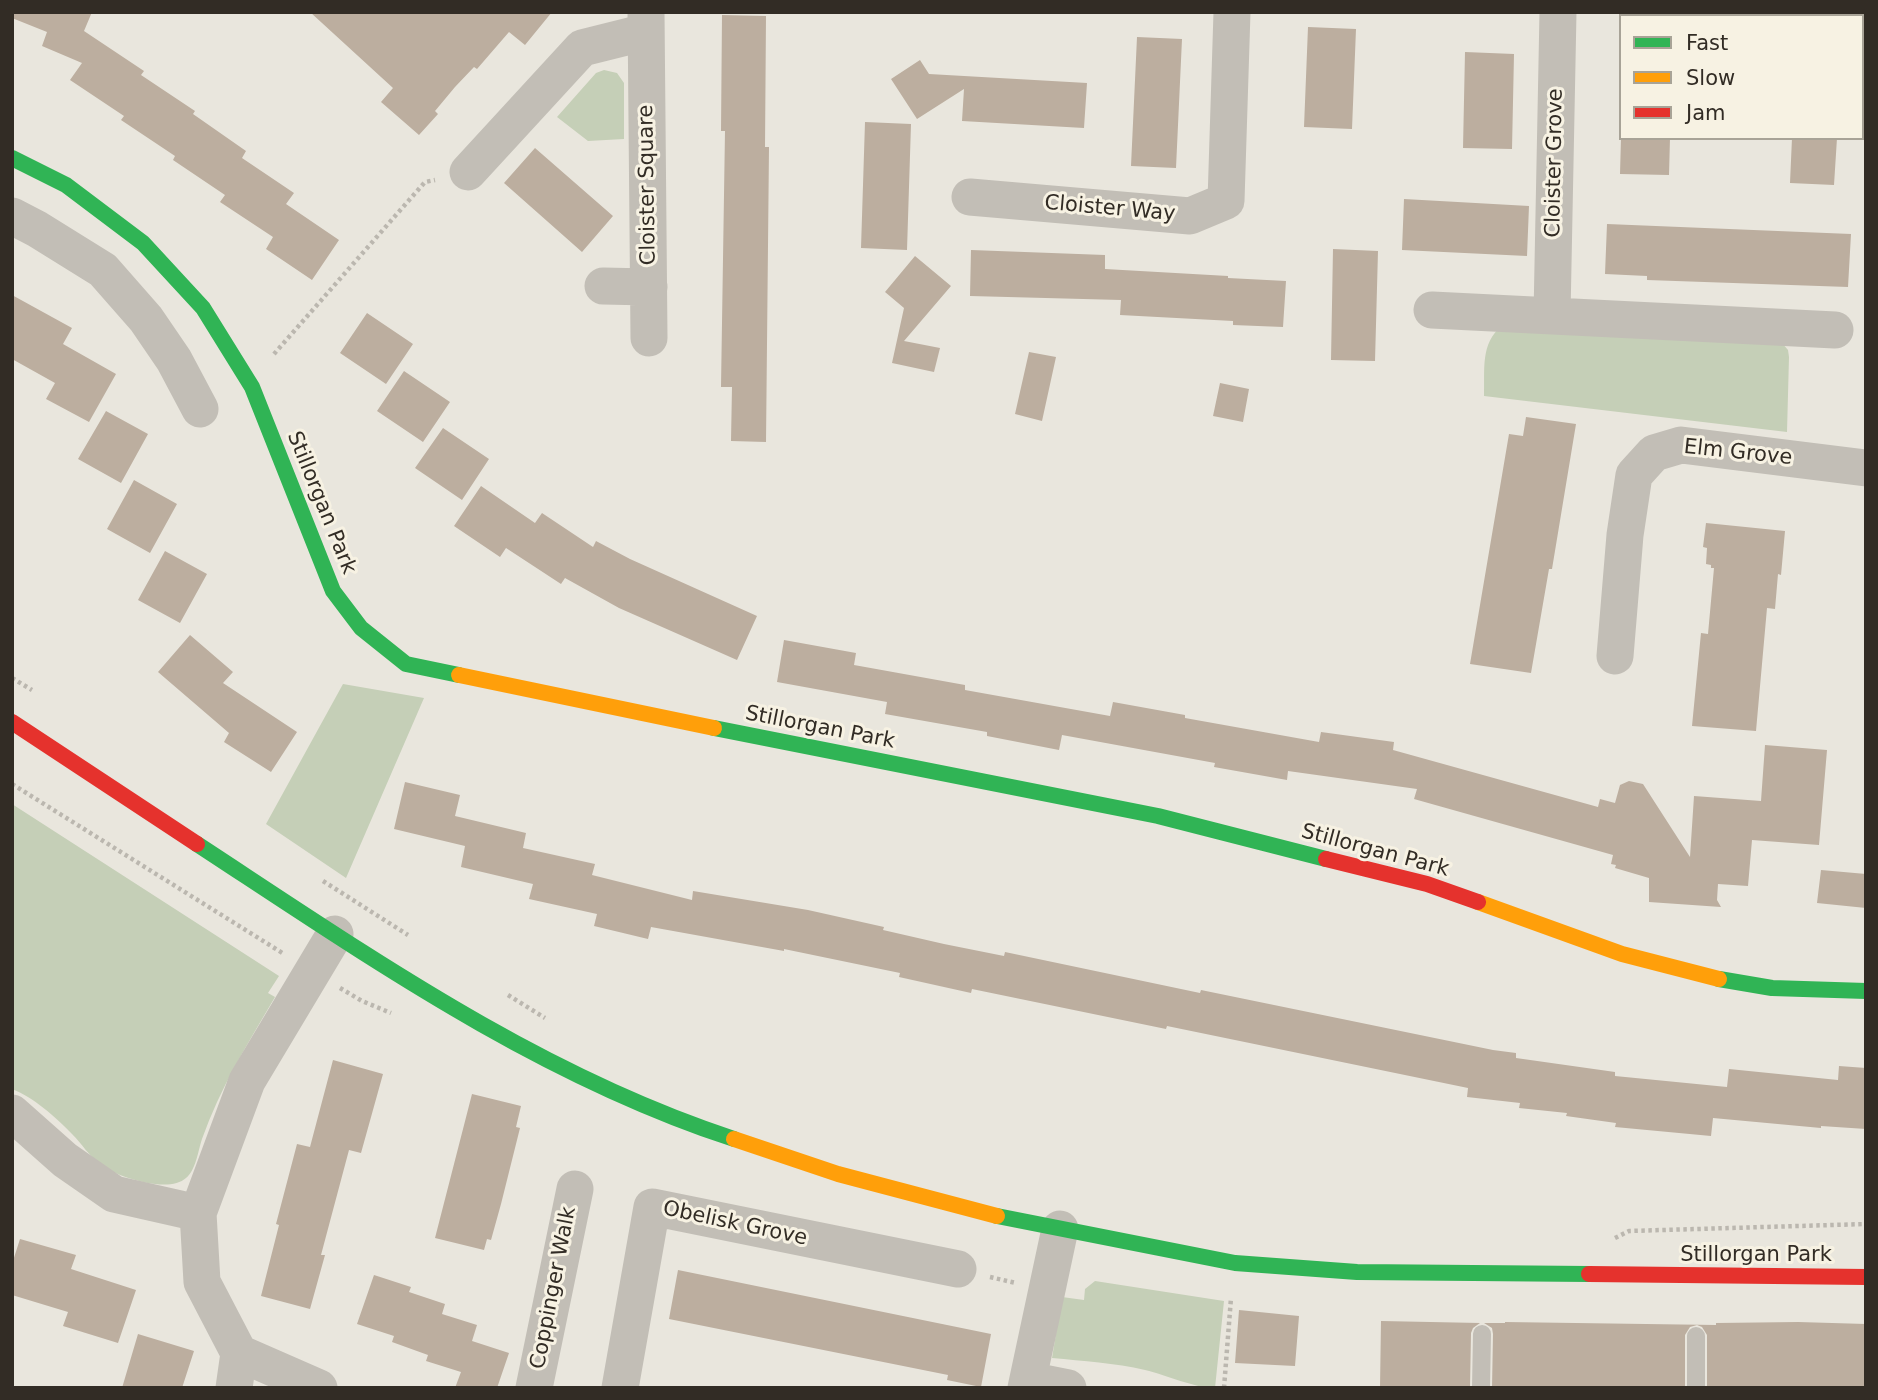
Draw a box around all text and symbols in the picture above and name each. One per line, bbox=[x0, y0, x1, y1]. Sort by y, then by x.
legend bbox=[1619, 14, 1864, 140]
text: Fast bbox=[1686, 31, 1728, 55]
text: Slow bbox=[1686, 66, 1735, 90]
street label: Cloister Grove bbox=[1541, 88, 1569, 238]
text: Jam bbox=[1686, 101, 1726, 125]
street label: Cloister Square bbox=[634, 105, 662, 265]
street label: Cloister Way bbox=[1044, 191, 1176, 227]
street label: Stillorgan Park bbox=[281, 428, 361, 578]
street label: Elm Grove bbox=[1683, 435, 1793, 471]
street label: Stillorgan Park bbox=[743, 701, 897, 755]
street label: Stillorgan Park bbox=[1298, 819, 1452, 883]
street label: Obelisk Grove bbox=[661, 1196, 809, 1252]
street label: Coppinger Walk bbox=[526, 1205, 582, 1371]
street label: Stillorgan Park bbox=[1680, 1243, 1832, 1269]

